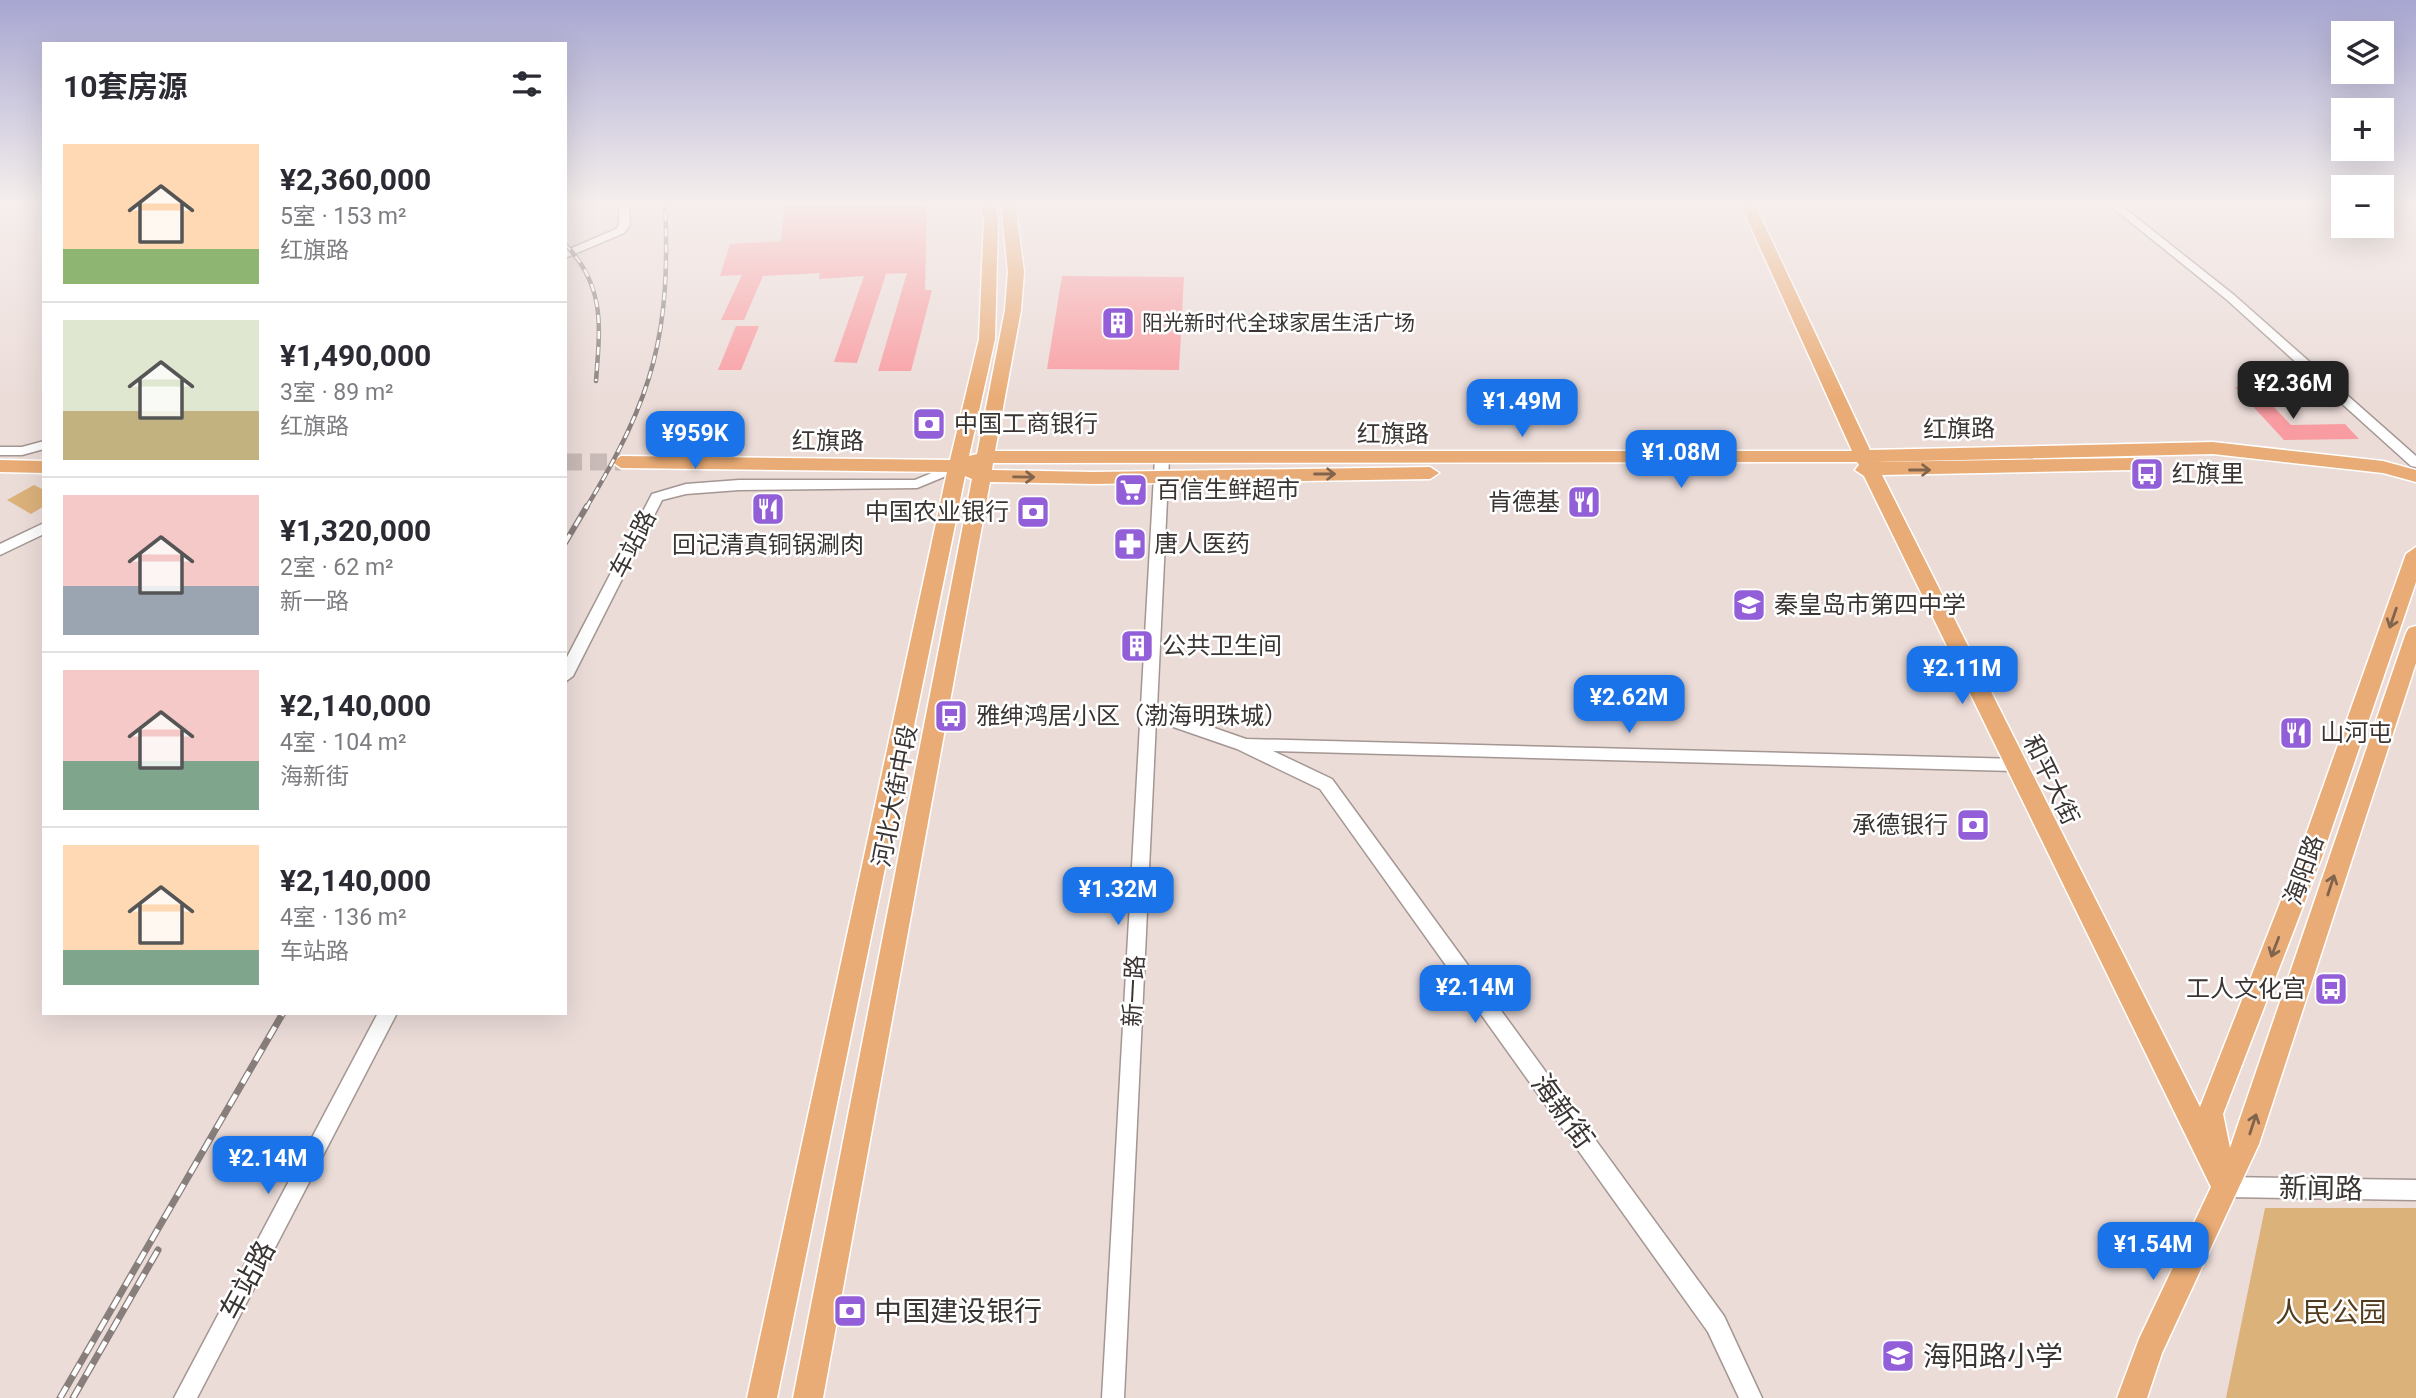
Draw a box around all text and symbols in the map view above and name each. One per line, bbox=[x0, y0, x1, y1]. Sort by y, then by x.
map controls bbox=[2331, 21, 2394, 238]
button: layers bbox=[2331, 21, 2394, 84]
icon: filters bbox=[508, 65, 546, 103]
text: 10套房源 bbox=[63, 69, 187, 104]
button: + bbox=[2331, 98, 2394, 161]
text: ¥2,360,000 bbox=[280, 162, 431, 197]
icon: home bbox=[119, 172, 203, 256]
button: − bbox=[2331, 175, 2394, 238]
text: 5室 · 153 m² bbox=[280, 203, 406, 230]
text: 红旗路 bbox=[280, 237, 349, 264]
building icon: 阳光新时代全球家居生活广场 bbox=[1099, 304, 1137, 342]
place label: 阳光新时代全球家居生活广场 bbox=[1142, 311, 1415, 335]
text: ¥1,490,000 bbox=[280, 338, 431, 373]
icon: home bbox=[119, 348, 203, 432]
pin: ¥2.36M bbox=[2236, 362, 2350, 421]
text: ¥2.36M bbox=[2254, 370, 2332, 397]
text: 3室 · 89 m² bbox=[280, 379, 394, 406]
pin: ¥1.49M bbox=[1465, 380, 1579, 439]
text: ¥1.49M bbox=[1483, 388, 1561, 415]
bank icon: 中国工商银行 bbox=[910, 405, 948, 443]
place label: 中国工商银行 bbox=[954, 410, 1098, 438]
pin: ¥959K bbox=[646, 412, 744, 471]
text: 红旗路 bbox=[280, 413, 349, 440]
street label: 红旗路 bbox=[1923, 414, 1995, 444]
text: ¥959K bbox=[662, 420, 728, 447]
street label: 红旗路 bbox=[1357, 420, 1429, 448]
street label: 红旗路 bbox=[792, 427, 864, 455]
pin: ¥1.08M bbox=[1624, 430, 1738, 490]
text: ¥1.08M bbox=[1642, 439, 1720, 466]
bus stop icon: 红旗里 bbox=[2128, 455, 2166, 493]
place label: 红旗里 bbox=[2172, 460, 2244, 488]
one-way arrow bbox=[1908, 464, 1931, 477]
one-way arrow bbox=[1313, 467, 1336, 481]
one-way arrow bbox=[1012, 470, 1035, 484]
supermarket icon: 百信生鲜超市 bbox=[1112, 471, 1150, 509]
place label: 百信生鲜超市 bbox=[1156, 476, 1300, 504]
restaurant icon: 肯德基 bbox=[1565, 483, 1603, 521]
place label: 肯德基 bbox=[1488, 488, 1560, 516]
restaurant icon: 回记清真铜锅涮肉 bbox=[749, 490, 787, 528]
bank icon: 中国农业银行 bbox=[1014, 493, 1052, 531]
place label: 中国农业银行 bbox=[865, 498, 1009, 526]
street label: 车站路 bbox=[604, 506, 662, 582]
text: ¥1,320,000 bbox=[280, 513, 431, 548]
icon: home bbox=[119, 523, 203, 607]
pharmacy icon: 唐人医药 bbox=[1111, 525, 1149, 563]
place label: 唐人医药 bbox=[1154, 530, 1250, 558]
place label: 回记清真铜锅涮肉 bbox=[672, 531, 864, 559]
text: 2室 · 62 m² bbox=[280, 554, 394, 581]
school or university icon: 秦皇岛市第四中学 bbox=[1730, 586, 1768, 624]
text: 新一路 bbox=[280, 588, 349, 615]
place label: 秦皇岛市第四中学 bbox=[1774, 591, 1966, 619]
one-way arrow bbox=[2386, 607, 2398, 629]
building icon: 公共卫生间 bbox=[1118, 627, 1156, 665]
place label: 公共卫生间 bbox=[1162, 632, 1282, 660]
pin: ¥2.11M bbox=[1905, 646, 2019, 706]
text: ¥2.11M bbox=[1923, 655, 2001, 682]
pin: ¥2.62M bbox=[1572, 676, 1686, 735]
text: ¥2.62M bbox=[1590, 684, 1668, 711]
text: ¥2,140,000 bbox=[280, 688, 431, 723]
bus stop icon: 雅绅鸿居小区（渤海明珠城） bbox=[932, 697, 970, 735]
icon: home bbox=[119, 698, 203, 782]
place label: 雅绅鸿居小区（渤海明珠城） bbox=[976, 702, 1288, 730]
restaurant icon: 山河屯 bbox=[2277, 714, 2315, 752]
place label: 山河屯 bbox=[2320, 719, 2392, 747]
street label: 河北大街中段 bbox=[868, 723, 922, 869]
text: 4室 · 104 m² bbox=[280, 729, 406, 756]
street label: 和平大街 bbox=[2017, 731, 2085, 829]
text: 海新街 bbox=[280, 763, 349, 790]
bank icon: 承德银行 bbox=[1954, 806, 1992, 844]
place label: 承德银行 bbox=[1852, 811, 1948, 839]
street label: 海阳路 bbox=[2279, 831, 2329, 909]
text: ¥2,140,000 bbox=[280, 863, 431, 898]
pin: ¥1.32M bbox=[1061, 867, 1175, 927]
icon: home bbox=[119, 873, 203, 957]
one-way arrow bbox=[2325, 874, 2338, 896]
text: ¥1.32M bbox=[1079, 876, 1157, 903]
text: 4室 · 136 m² bbox=[280, 904, 406, 931]
one-way arrow bbox=[2267, 936, 2280, 958]
text: 车站路 bbox=[280, 938, 349, 965]
street label: 新一路 bbox=[1118, 954, 1150, 1028]
pin: ¥2.14M bbox=[1418, 965, 1532, 1025]
bus stop icon: 工人文化宫 bbox=[2312, 970, 2350, 1008]
text: ¥2.14M bbox=[1436, 974, 1514, 1001]
place label: 工人文化宫 bbox=[2186, 975, 2306, 1003]
street label: 海新街 bbox=[1525, 1068, 1601, 1155]
one-way arrow bbox=[2248, 1114, 2260, 1136]
pin: ¥2.14M bbox=[211, 1136, 325, 1196]
text: ¥2.14M bbox=[229, 1145, 307, 1172]
street label: 新闻路 bbox=[2279, 1171, 2363, 1206]
pin: ¥1.54M bbox=[2096, 1222, 2210, 1282]
text: ¥1.54M bbox=[2114, 1231, 2192, 1258]
street label: 车站路 bbox=[213, 1235, 282, 1325]
bank icon: 中国建设银行 bbox=[831, 1292, 869, 1330]
place label: 中国建设银行 bbox=[874, 1295, 1042, 1328]
park label: 人民公园 bbox=[2275, 1296, 2387, 1329]
school or university icon: 海阳路小学 bbox=[1879, 1337, 1917, 1375]
place label: 海阳路小学 bbox=[1923, 1340, 2063, 1373]

